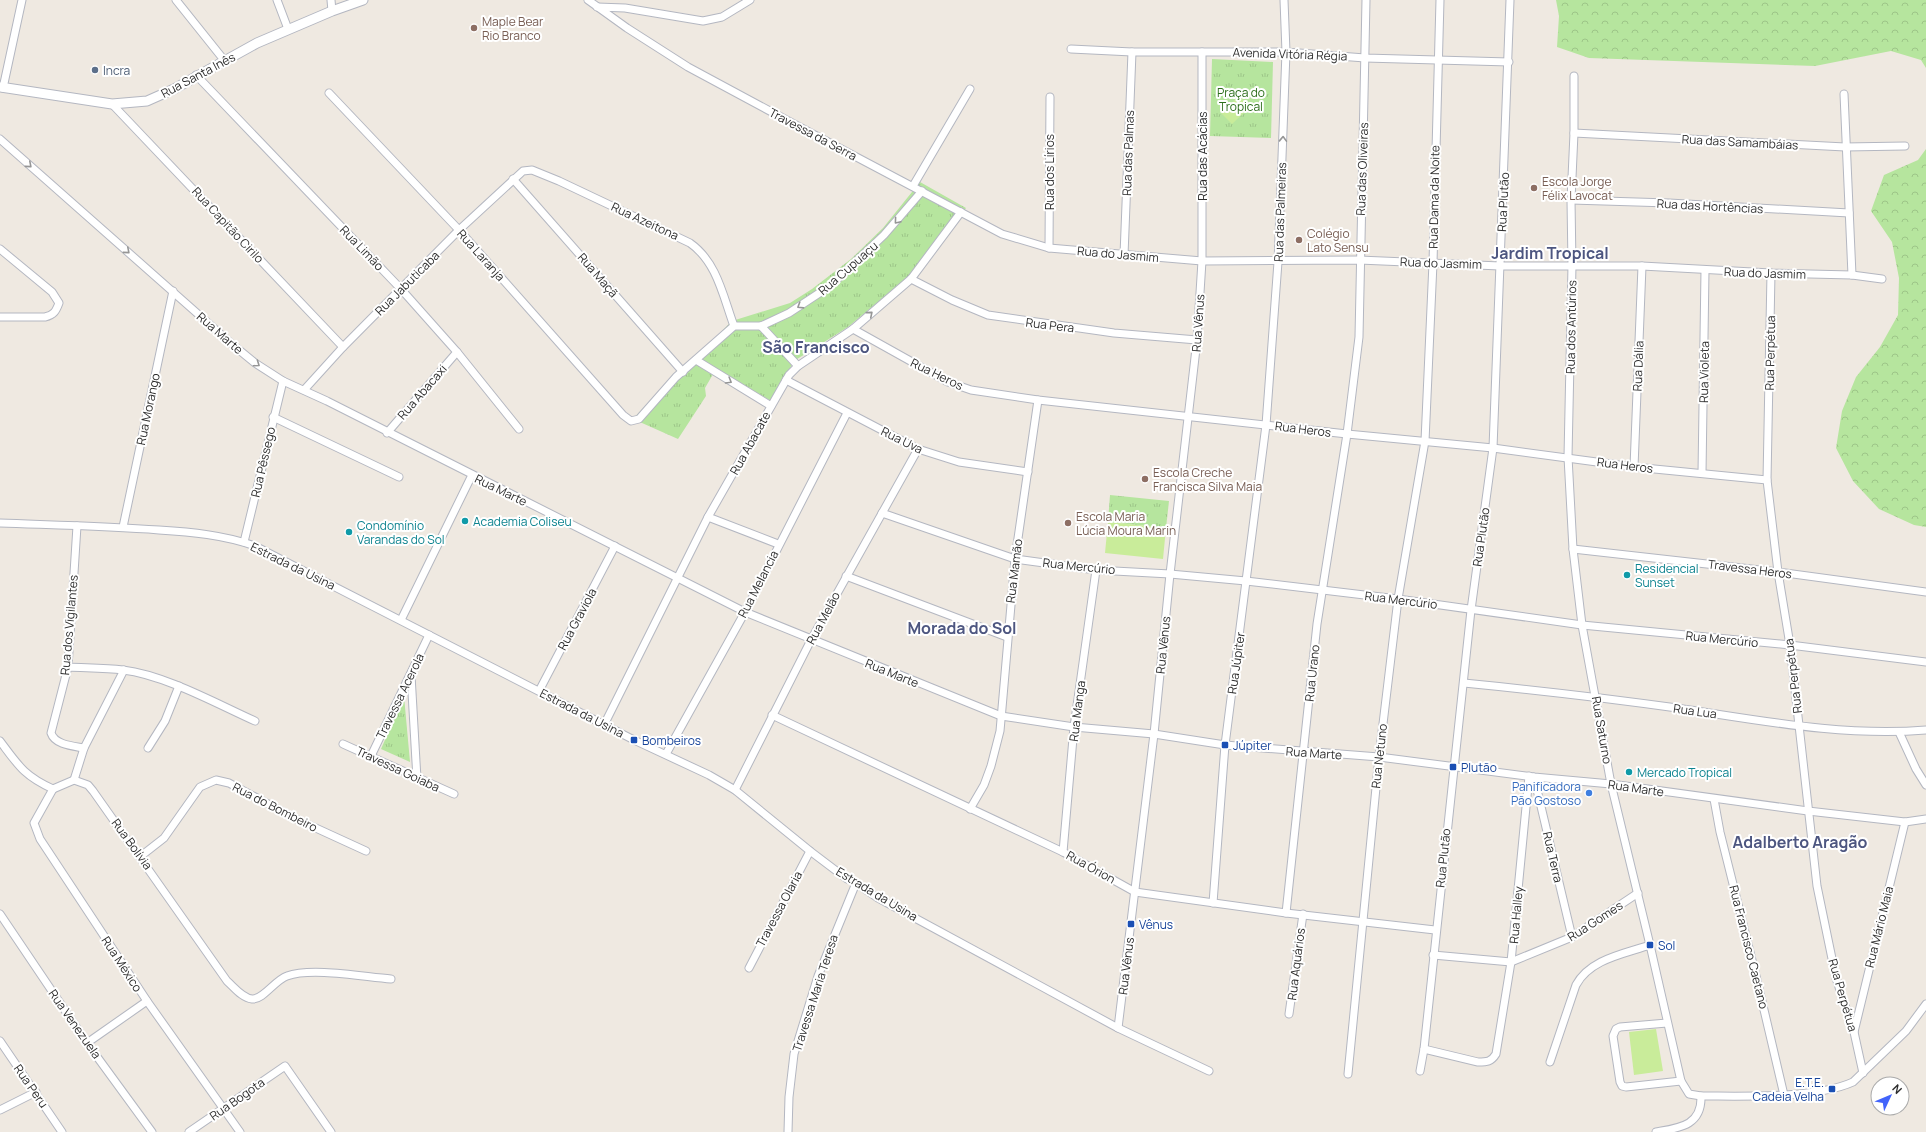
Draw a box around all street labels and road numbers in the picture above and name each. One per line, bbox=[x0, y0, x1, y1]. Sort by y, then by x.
street label: Avenida Vitória Régia bbox=[1232, 44, 1348, 64]
street label: Rua Santa Inês bbox=[158, 48, 238, 102]
street label: Travessa da Serra bbox=[766, 104, 860, 164]
street label: Rua das Palmas bbox=[1118, 110, 1138, 196]
street label: Rua das Acácias bbox=[1194, 111, 1211, 201]
street label: Rua das Oliveiras bbox=[1352, 122, 1372, 216]
street label: Rua das Samambáias bbox=[1681, 130, 1799, 154]
street label: Rua dos Lírios bbox=[1041, 134, 1058, 210]
street label: Rua Dama da Noite bbox=[1425, 145, 1443, 249]
street label: Rua das Palmeiras bbox=[1270, 162, 1290, 262]
street label: Rua Plutão bbox=[1493, 172, 1513, 232]
street label: Rua Capitão Cirilo bbox=[188, 183, 268, 267]
street label: Rua das Hortências bbox=[1656, 195, 1764, 217]
street label: Rua Azeitona bbox=[609, 198, 681, 244]
street label: Rua Limão bbox=[336, 222, 388, 274]
street label: Rua Laranja bbox=[453, 225, 509, 285]
street label: Rua Cupuaçu bbox=[814, 237, 882, 299]
street label: Rua do Jasmim bbox=[1076, 242, 1160, 266]
street label: Rua Jabuticaba bbox=[371, 247, 443, 319]
street label: Rua Maçã bbox=[574, 249, 622, 301]
street label: Rua do Jasmim bbox=[1400, 253, 1482, 273]
street label: Rua do Jasmim bbox=[1724, 263, 1806, 283]
street label: Rua dos Antúrios bbox=[1562, 280, 1580, 374]
street label: Rua Vênus bbox=[1188, 294, 1208, 352]
street label: Rua Marte bbox=[193, 308, 247, 358]
street label: Rua Pera bbox=[1025, 314, 1075, 336]
street label: Rua Perpétua bbox=[1761, 315, 1779, 391]
street label: Rua Dália bbox=[1629, 340, 1647, 392]
street label: Rua Violeta bbox=[1695, 341, 1713, 403]
street label: Rua Heros bbox=[908, 354, 966, 394]
street label: Rua Abacaxi bbox=[393, 361, 451, 423]
street label: Rua Morango bbox=[132, 372, 164, 446]
street label: Rua Abacate bbox=[726, 408, 774, 478]
street label: Rua Heros bbox=[1274, 417, 1332, 441]
street label: Rua Uva bbox=[878, 423, 926, 457]
street label: Rua Pêssego bbox=[247, 425, 279, 499]
street label: Rua Heros bbox=[1596, 453, 1654, 477]
street label: Rua Marte bbox=[472, 470, 530, 510]
street label: Rua Plutão bbox=[1468, 506, 1494, 568]
street label: Estrada da Usina bbox=[248, 538, 338, 594]
street label: Rua Mamão bbox=[1002, 538, 1026, 604]
street label: Rua Melancia bbox=[734, 547, 782, 621]
street label: Rua Mercúrio bbox=[1042, 554, 1116, 578]
street label: Travessa Heros bbox=[1707, 555, 1793, 583]
street label: Rua dos Vigilantes bbox=[56, 574, 82, 676]
street label: Rua Graviola bbox=[553, 585, 601, 653]
street label: Rua Mercúrio bbox=[1364, 587, 1438, 613]
street label: Rua Melão bbox=[802, 589, 844, 647]
street label: Rua Vênus bbox=[1152, 615, 1174, 675]
street label: Rua Mercúrio bbox=[1685, 627, 1759, 651]
street label: Rua Júpiter bbox=[1223, 630, 1249, 695]
street label: Rua Perpétua bbox=[1780, 638, 1806, 714]
street label: Rua Urano bbox=[1301, 644, 1323, 702]
street label: Travessa Acerola bbox=[372, 650, 428, 742]
street label: Rua Marte bbox=[863, 655, 921, 691]
street label: Rua Manga bbox=[1065, 679, 1089, 743]
street label: Estrada da Usina bbox=[537, 684, 627, 742]
street label: Rua Saturno bbox=[1588, 695, 1616, 765]
street label: Rua Lua bbox=[1672, 700, 1718, 722]
street label: Rua Netuno bbox=[1367, 723, 1391, 789]
street label: Travessa Goiaba bbox=[353, 742, 443, 796]
street label: Rua Marte bbox=[1285, 743, 1343, 763]
street label: Rua Marte bbox=[1607, 776, 1665, 800]
street label: Rua do Bombeiro bbox=[230, 778, 320, 836]
street label: Rua Bolívia bbox=[108, 815, 156, 873]
street label: Rua Plutão bbox=[1431, 828, 1455, 888]
street label: Rua Terra bbox=[1539, 830, 1567, 884]
street label: Rua Órion bbox=[1063, 847, 1119, 887]
street label: Estrada da Usina bbox=[833, 863, 921, 925]
street label: Travessa Olaria bbox=[752, 868, 806, 950]
street label: Rua Francisco Caetano bbox=[1725, 883, 1773, 1011]
street label: Rua Halley bbox=[1505, 885, 1527, 944]
street label: Rua Mário Maia bbox=[1861, 885, 1897, 969]
street label: Rua Gomes bbox=[1564, 897, 1626, 945]
street label: Rua Aquários bbox=[1283, 927, 1309, 1001]
street label: Travessa Maria Teresa bbox=[788, 932, 842, 1054]
street label: Rua México bbox=[98, 933, 146, 995]
street label: Rua Vênus bbox=[1114, 936, 1138, 996]
street label: Rua Perpétua bbox=[1824, 957, 1862, 1033]
street label: Rua Venezuela bbox=[45, 986, 105, 1062]
street label: Rua Peru bbox=[10, 1061, 52, 1111]
street label: Rua Bogota bbox=[206, 1074, 268, 1124]

